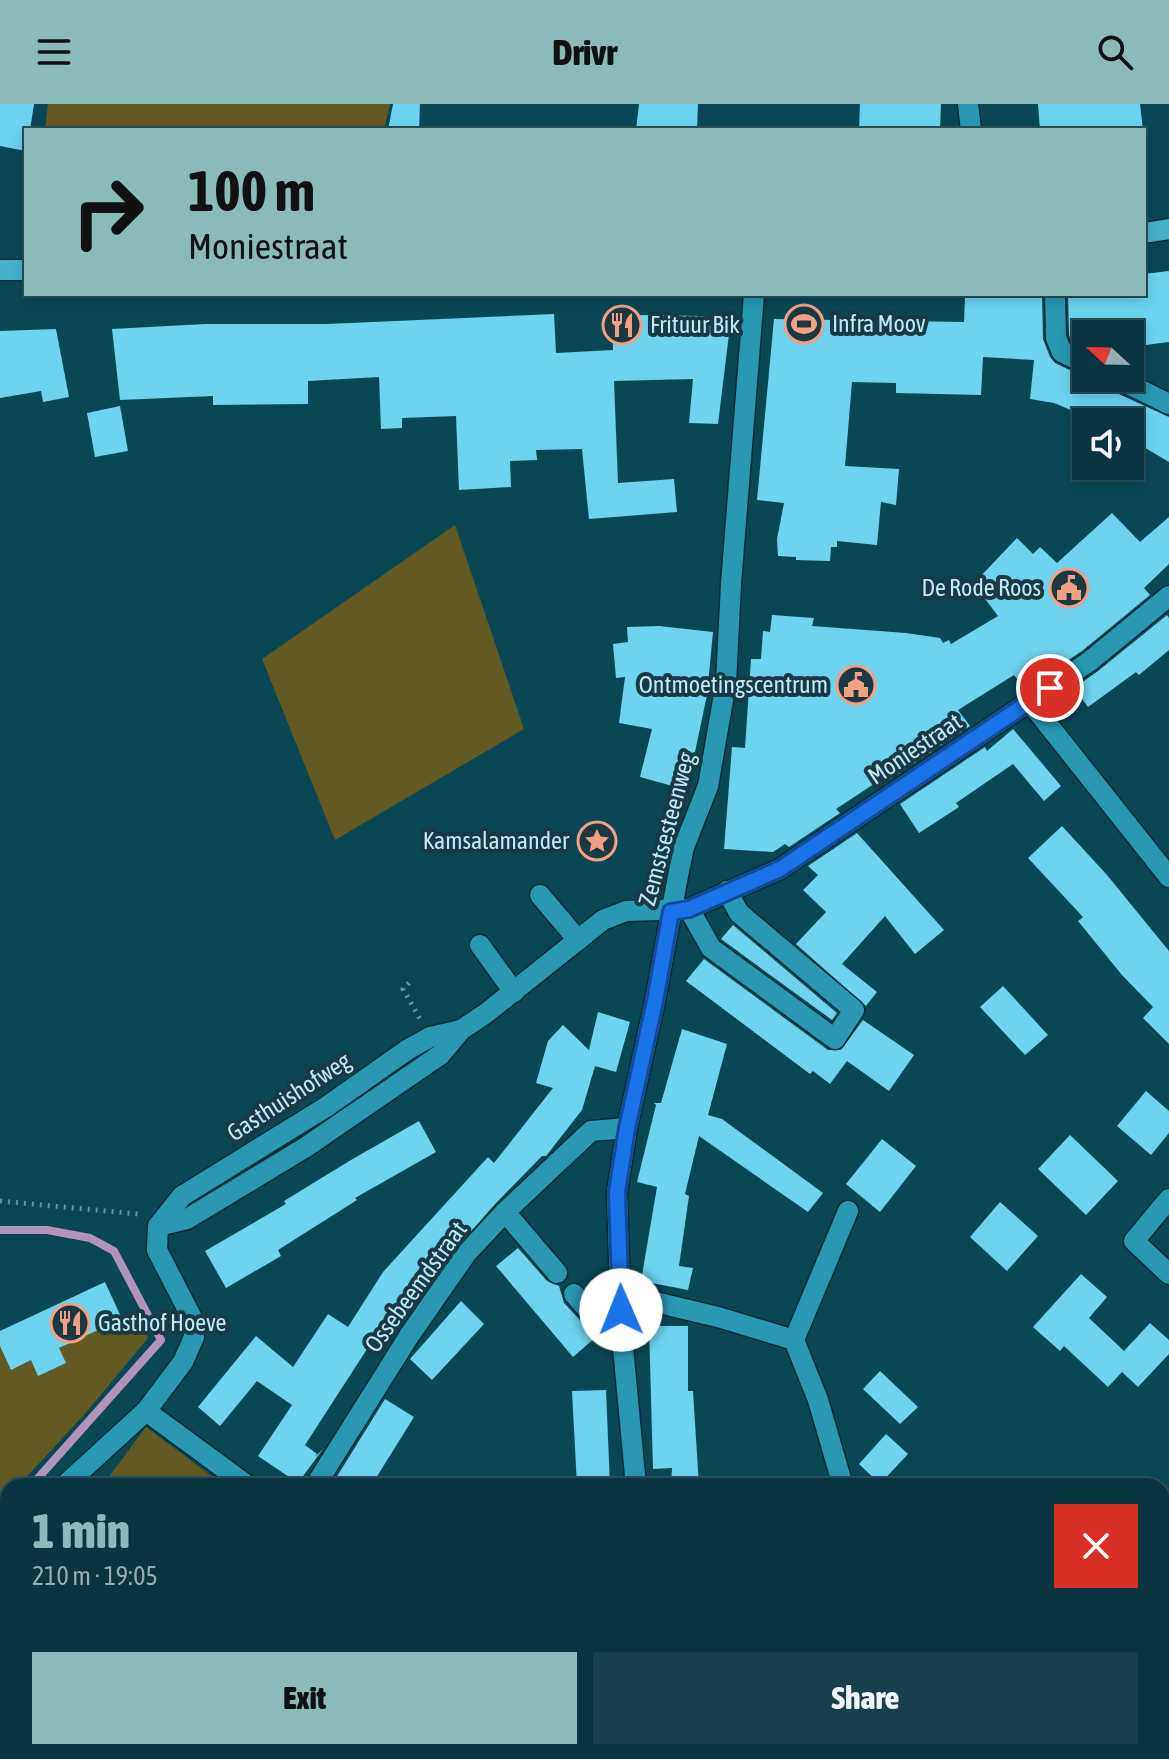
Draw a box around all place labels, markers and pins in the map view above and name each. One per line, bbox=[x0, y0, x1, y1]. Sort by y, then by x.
sports icon: Infra Moov bbox=[783, 303, 825, 345]
restaurant icon: Frituur Bik bbox=[601, 304, 643, 346]
place label: Infra Moov bbox=[832, 310, 926, 337]
place label: Frituur Bik bbox=[650, 311, 740, 338]
public building icon: De Rode Roos bbox=[1048, 567, 1090, 609]
place label: De Rode Roos bbox=[922, 574, 1041, 601]
pin bbox=[1016, 654, 1084, 722]
public building icon: Ontmoetingscentrum bbox=[835, 664, 877, 706]
place label: Ontmoetingscentrum bbox=[639, 671, 828, 698]
place icon: Kamsalamander bbox=[576, 820, 618, 862]
place label: Kamsalamander bbox=[423, 827, 570, 854]
restaurant icon: Gasthof Hoeve bbox=[49, 1302, 91, 1344]
place label: Gasthof Hoeve bbox=[98, 1309, 227, 1336]

